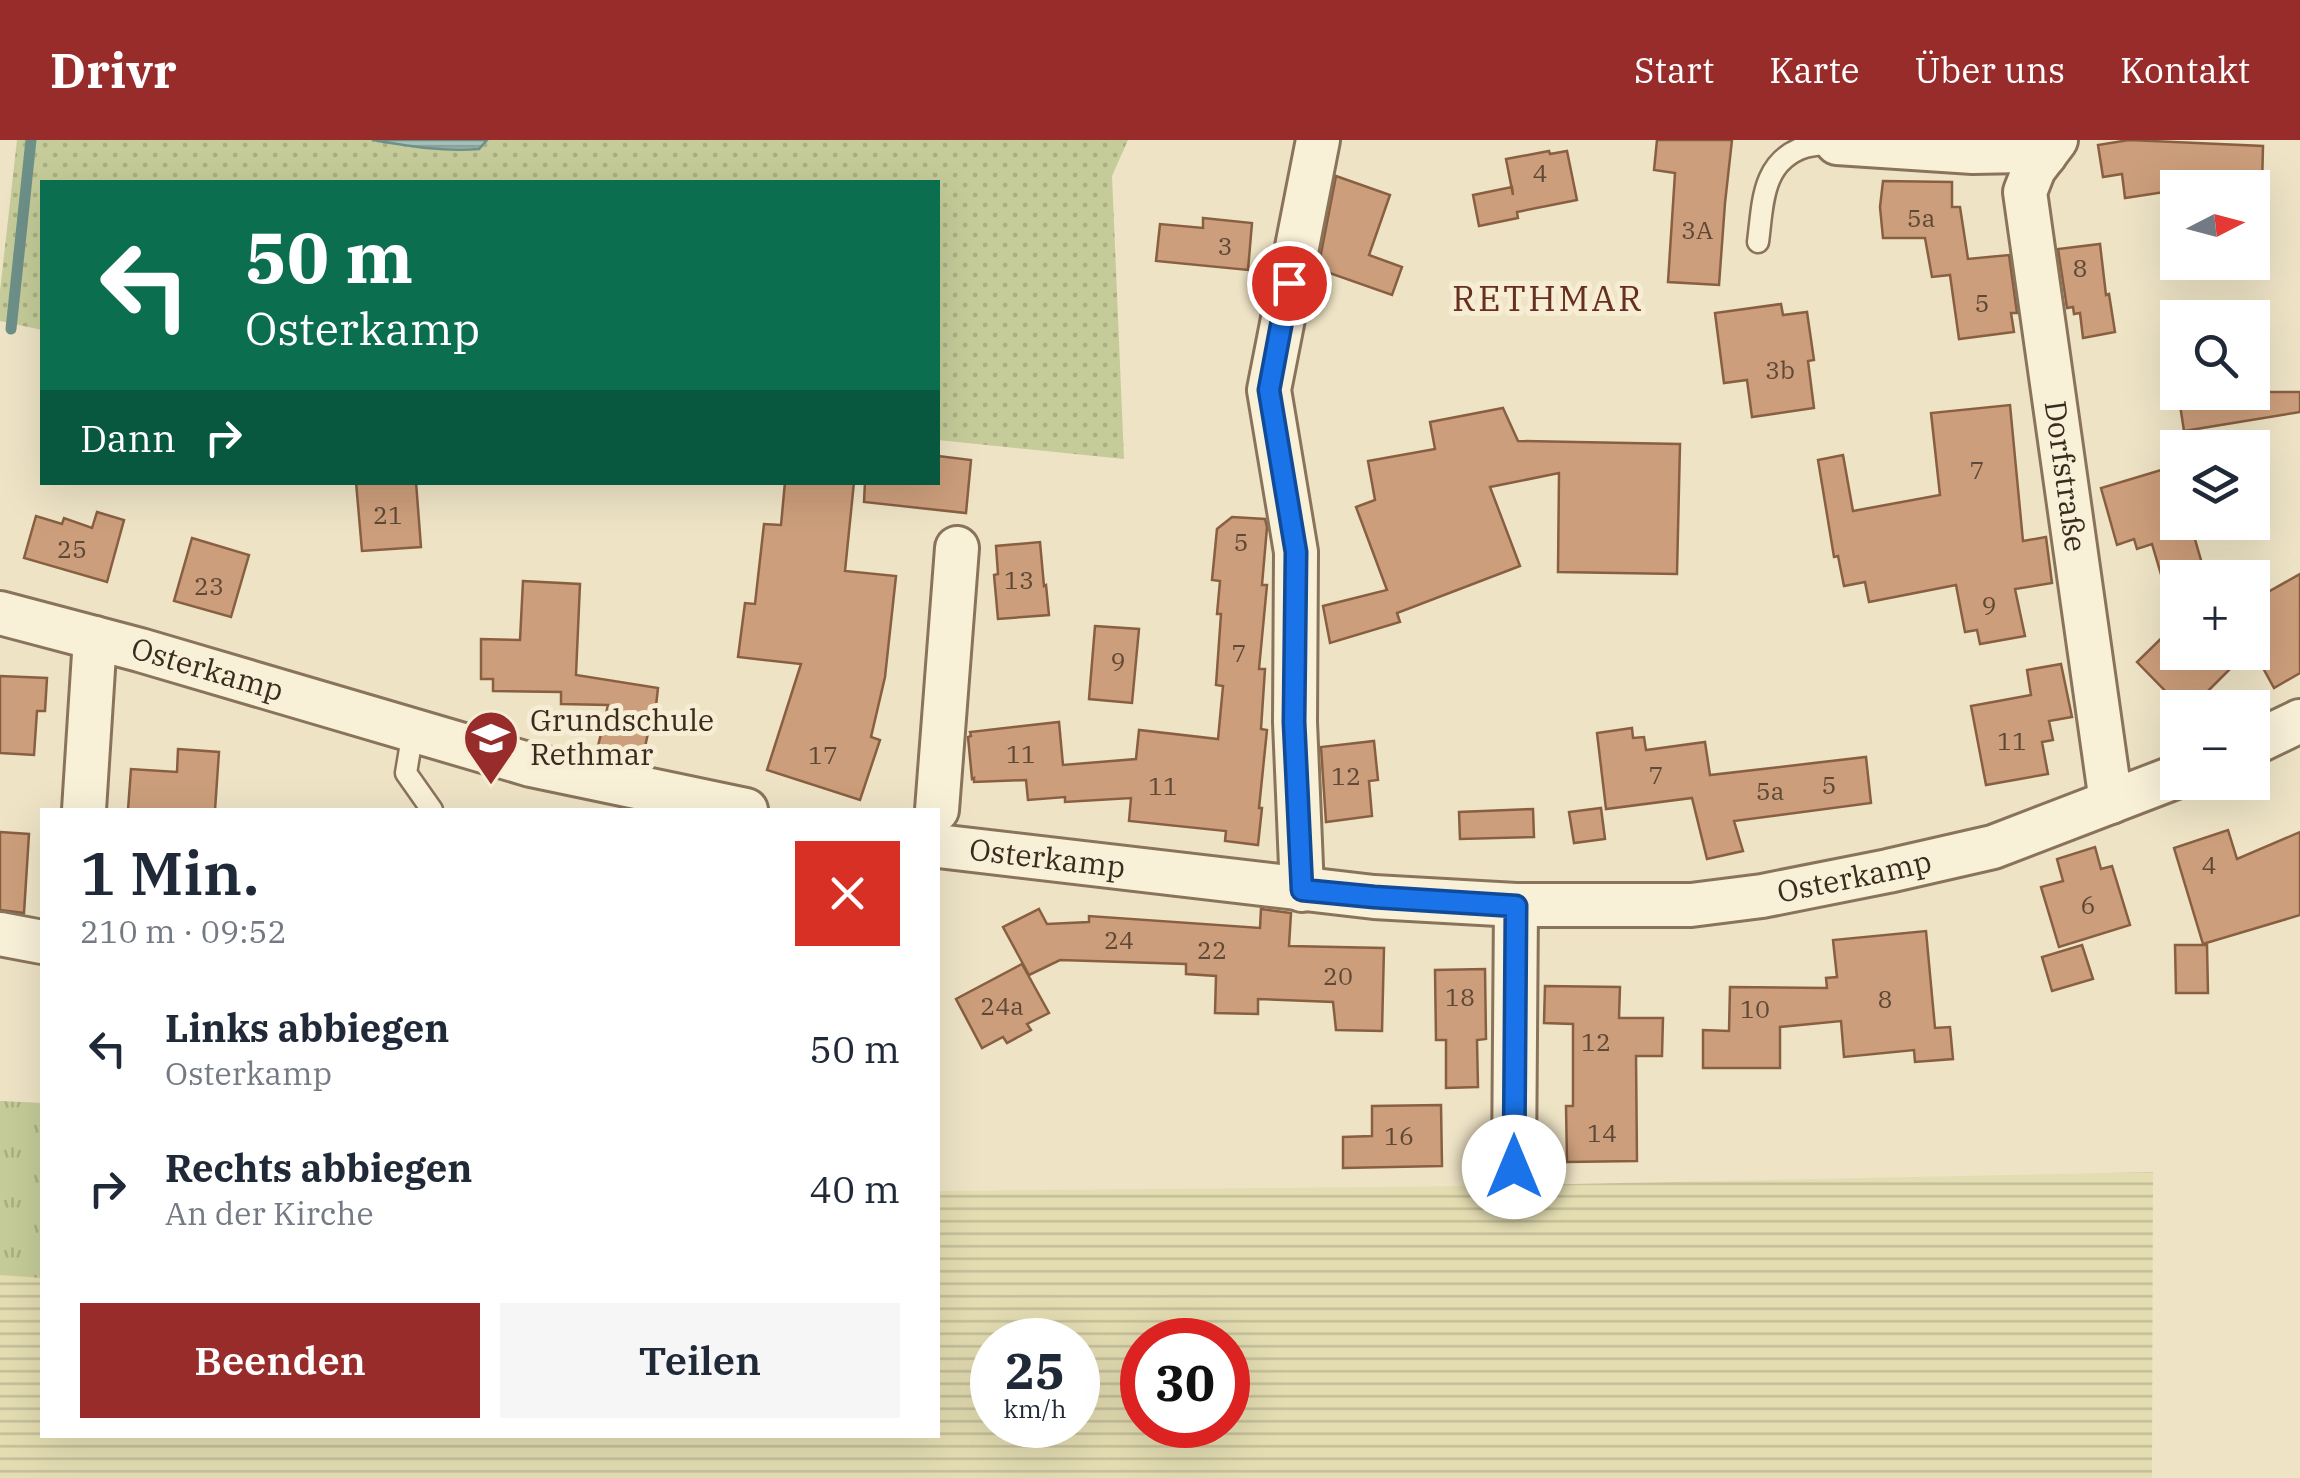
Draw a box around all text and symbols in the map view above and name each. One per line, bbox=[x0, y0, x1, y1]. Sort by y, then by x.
text: Drivr bbox=[50, 39, 177, 101]
text: Start bbox=[1634, 47, 1714, 93]
text: Karte bbox=[1769, 47, 1860, 93]
text: Über uns bbox=[1915, 47, 2065, 93]
text: Kontakt bbox=[2120, 47, 2250, 93]
house number: 4 bbox=[1532, 156, 1548, 189]
north arrow bbox=[2160, 170, 2270, 280]
map controls bbox=[2160, 170, 2270, 800]
house number: 5a bbox=[1907, 201, 1935, 234]
text: 50 m bbox=[245, 211, 413, 302]
house number: 3A bbox=[1681, 213, 1713, 246]
icon: left bbox=[80, 220, 210, 350]
house number: 3 bbox=[1217, 229, 1233, 262]
pin bbox=[1247, 241, 1332, 326]
house number: 8 bbox=[2072, 251, 2088, 284]
icon: arrive bbox=[1262, 256, 1317, 311]
district label: RETHMAR bbox=[1452, 275, 1644, 321]
house number: 5 bbox=[1974, 286, 1990, 319]
text: Osterkamp bbox=[245, 299, 480, 357]
button: search bbox=[2160, 300, 2270, 410]
house number: 3b bbox=[1765, 353, 1795, 386]
street label: Dorfstraße bbox=[2037, 398, 2096, 554]
icon: right bbox=[196, 410, 251, 465]
text: Dann bbox=[80, 413, 176, 462]
button: layers bbox=[2160, 430, 2270, 540]
house number: 7 bbox=[1969, 453, 1985, 486]
house number: 21 bbox=[373, 498, 403, 531]
house number: 5 bbox=[1233, 525, 1249, 558]
house number: 25 bbox=[57, 532, 87, 565]
button: + bbox=[2160, 560, 2270, 670]
house number: 13 bbox=[1004, 563, 1034, 596]
house number: 23 bbox=[194, 569, 224, 602]
house number: 9 bbox=[1981, 588, 1997, 621]
street label: Osterkamp bbox=[127, 628, 288, 709]
house number: 7 bbox=[1231, 636, 1247, 669]
house number: 9 bbox=[1110, 644, 1126, 677]
button: − bbox=[2160, 690, 2270, 800]
place label: Grundschule Rethmar bbox=[530, 700, 714, 773]
school or university icon: Grundschule Rethmar bbox=[461, 708, 521, 787]
house number: 11 bbox=[1997, 724, 2027, 757]
house number: 11 bbox=[1006, 737, 1036, 770]
house number: 17 bbox=[808, 738, 838, 771]
house number: 7 bbox=[1648, 758, 1664, 791]
house number: 12 bbox=[1331, 759, 1361, 792]
house number: 5 bbox=[1821, 768, 1837, 801]
house number: 11 bbox=[1148, 769, 1178, 802]
house number: 5a bbox=[1756, 774, 1784, 807]
street label: Osterkamp bbox=[967, 829, 1128, 886]
text: 1 Min. bbox=[80, 833, 259, 912]
button: close bbox=[795, 841, 900, 946]
street label: Osterkamp bbox=[1773, 841, 1935, 911]
house number: 4 bbox=[2201, 848, 2217, 881]
house number: 6 bbox=[2080, 888, 2096, 921]
text: 210 m · 09:52 bbox=[80, 910, 287, 952]
house number: 24 bbox=[1104, 923, 1134, 956]
house number: 22 bbox=[1197, 933, 1227, 966]
house number: 20 bbox=[1323, 959, 1353, 992]
house number: 18 bbox=[1445, 980, 1475, 1013]
house number: 8 bbox=[1877, 982, 1893, 1015]
house number: 24a bbox=[980, 989, 1024, 1022]
house number: 10 bbox=[1740, 992, 1770, 1025]
text: Links abbiegen bbox=[165, 1003, 449, 1052]
icon: left bbox=[80, 1021, 135, 1076]
text: 50 m bbox=[809, 1024, 900, 1073]
house number: 12 bbox=[1581, 1025, 1611, 1058]
text: Osterkamp bbox=[165, 1052, 332, 1094]
position arrow bbox=[1462, 1115, 1566, 1219]
house number: 14 bbox=[1587, 1116, 1617, 1149]
house number: 16 bbox=[1384, 1119, 1414, 1152]
text: Rechts abbiegen bbox=[165, 1143, 472, 1192]
icon: right bbox=[80, 1161, 135, 1216]
text: 40 m bbox=[809, 1164, 900, 1213]
text: An der Kirche bbox=[165, 1192, 374, 1234]
button: Beenden bbox=[80, 1303, 480, 1418]
button: Teilen bbox=[500, 1303, 900, 1418]
speed limit sign: 30 bbox=[1120, 1318, 1250, 1448]
text: 25 bbox=[1005, 1338, 1065, 1403]
text: km/h bbox=[1003, 1392, 1067, 1425]

